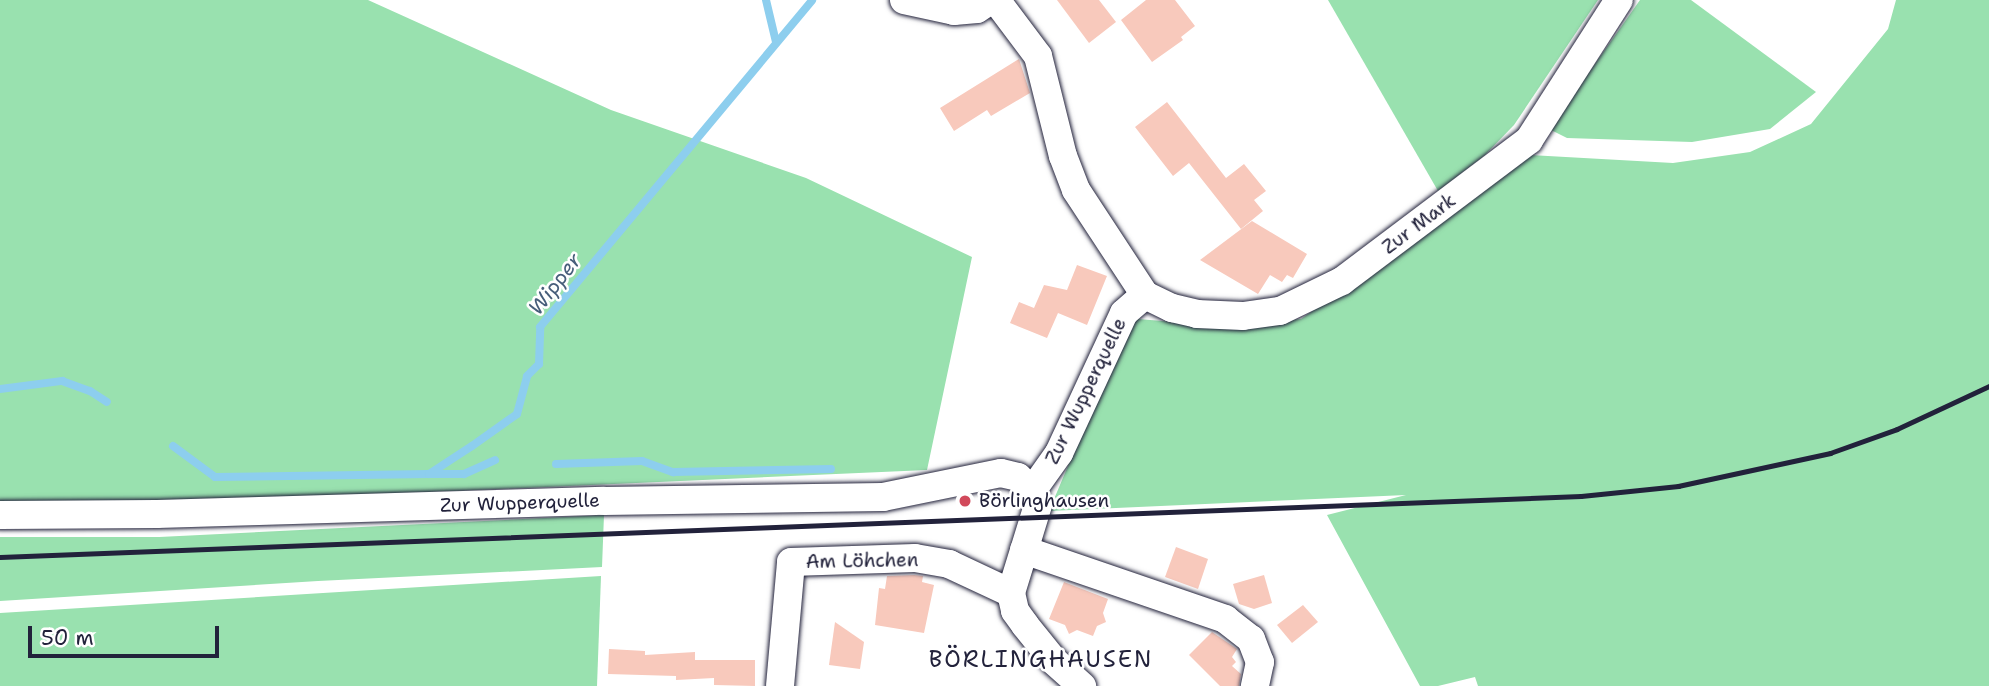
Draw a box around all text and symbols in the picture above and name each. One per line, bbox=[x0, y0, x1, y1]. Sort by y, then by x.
street label: Zur Mark bbox=[1378, 189, 1460, 259]
water label: Wipper bbox=[523, 248, 587, 320]
street label: Zur Wupperquelle bbox=[1041, 314, 1131, 468]
street label: Zur Wupperquelle bbox=[440, 489, 600, 517]
place label: Börlinghausen bbox=[979, 490, 1109, 512]
marker: Börlinghausen bbox=[957, 493, 973, 509]
street label: Am Löhchen bbox=[806, 549, 918, 573]
scale bar bbox=[32, 612, 222, 656]
text: 50 m bbox=[41, 624, 94, 652]
district label: BÖRLINGHAUSEN bbox=[930, 645, 1152, 673]

